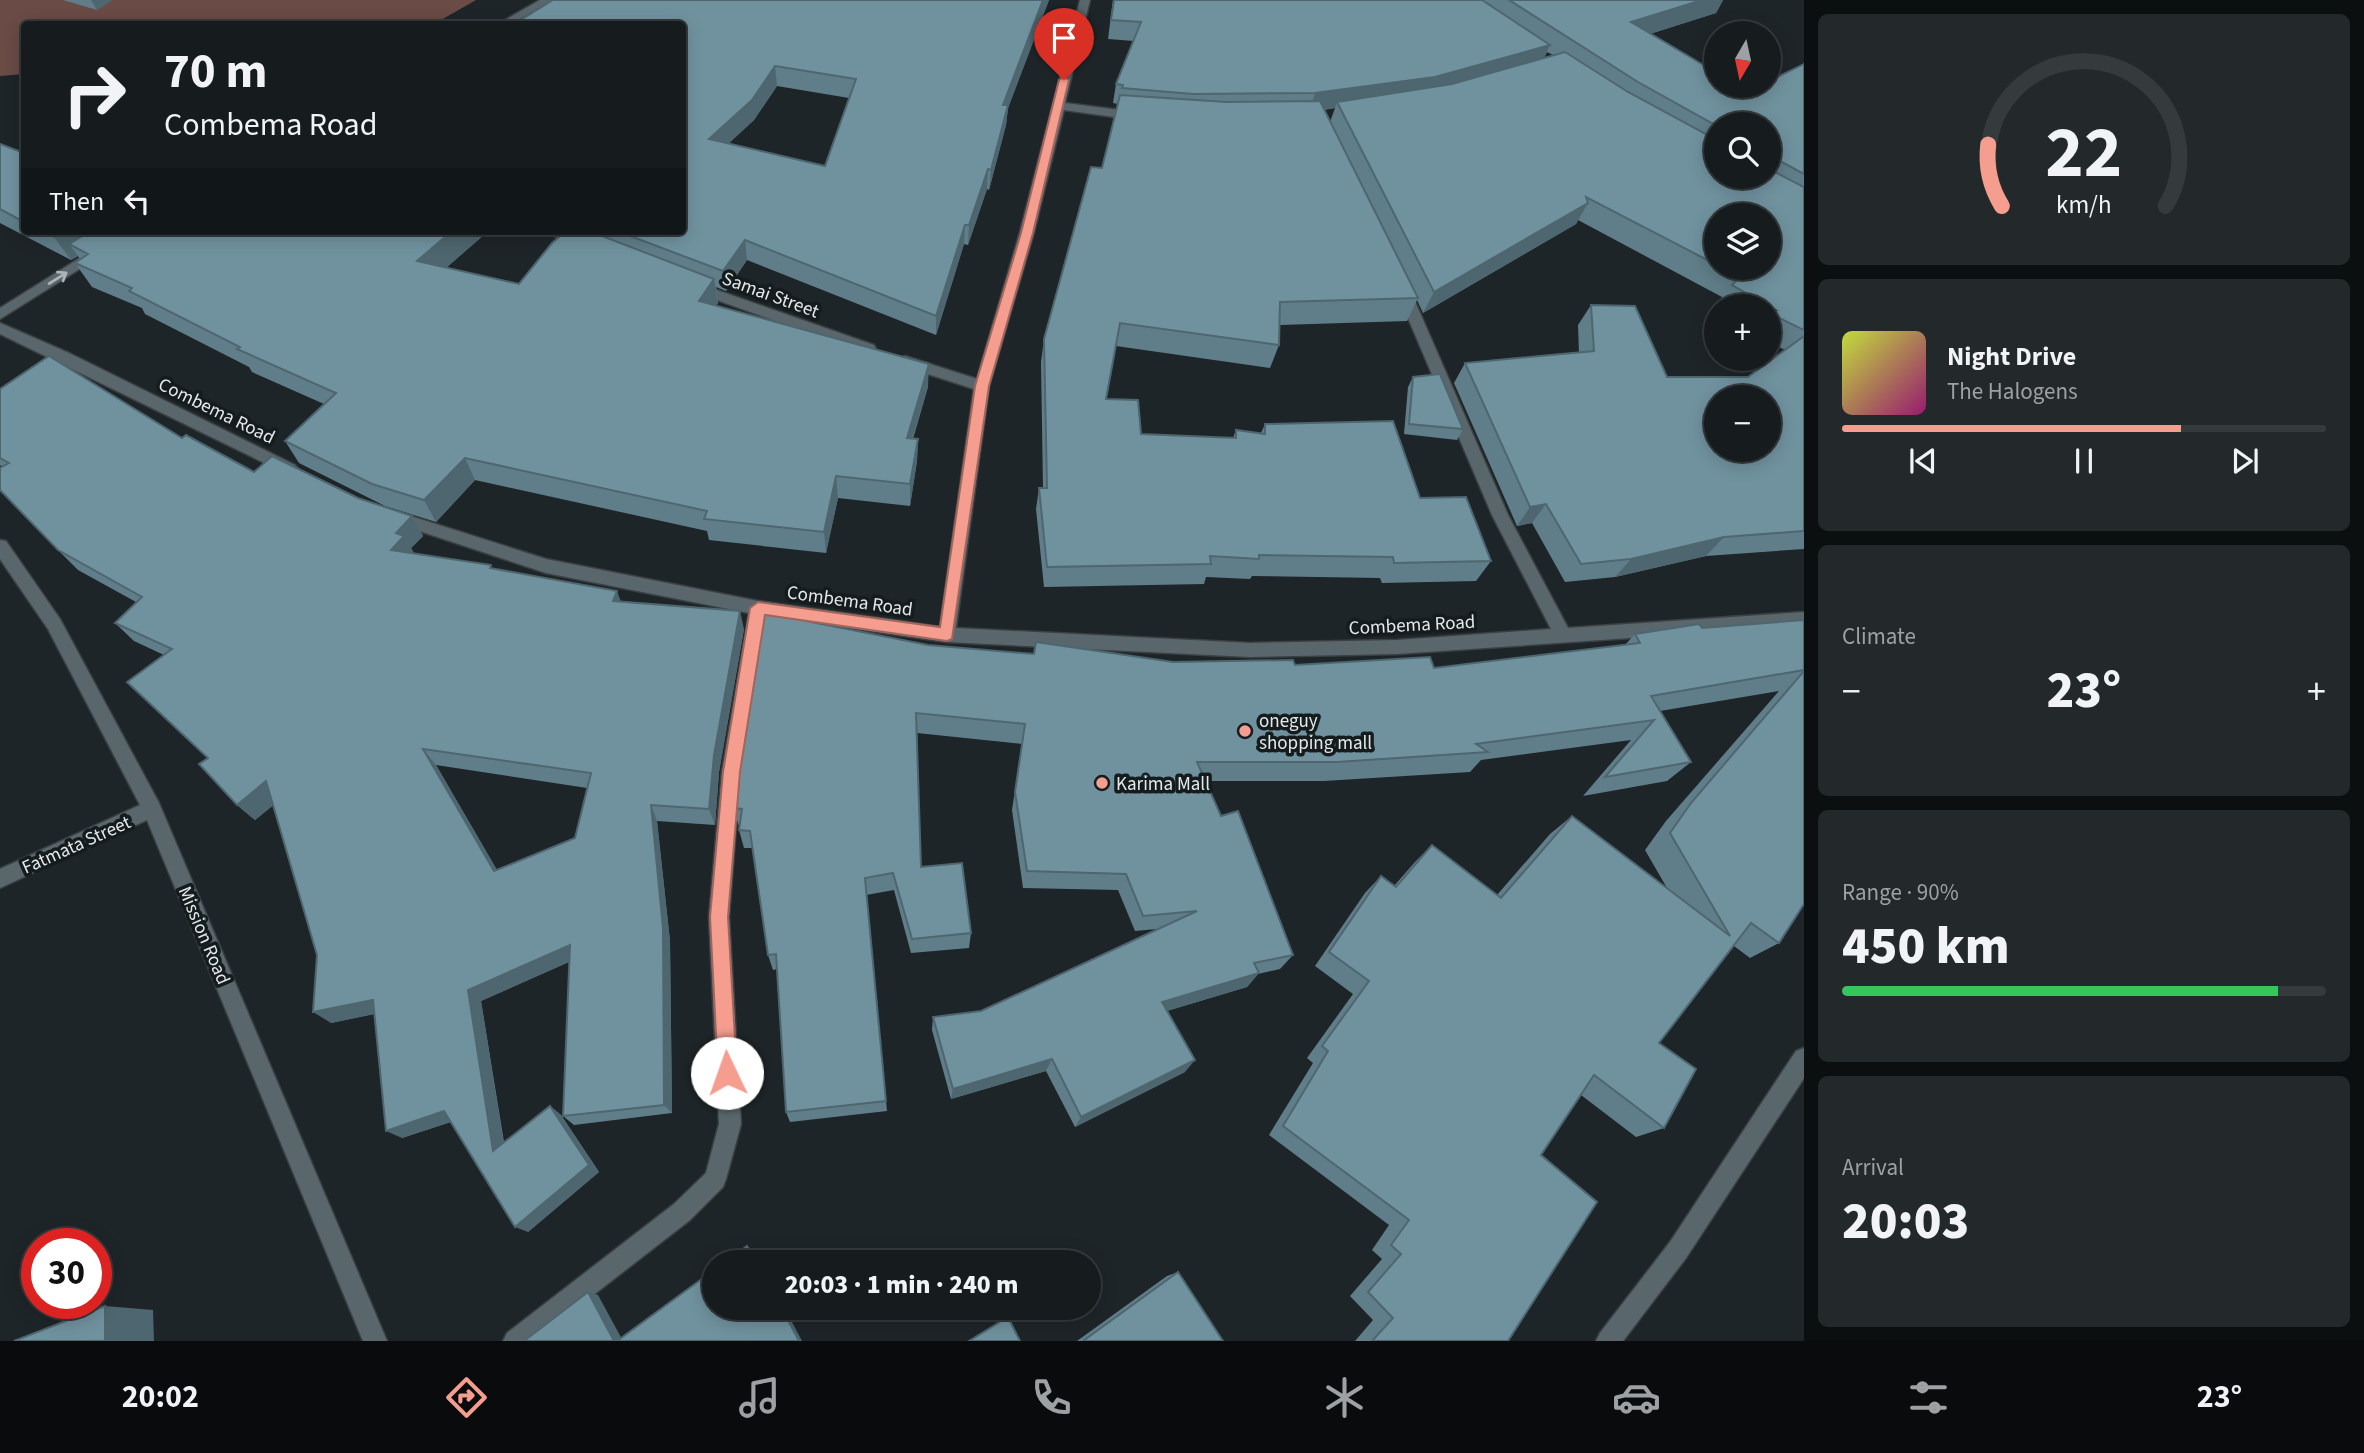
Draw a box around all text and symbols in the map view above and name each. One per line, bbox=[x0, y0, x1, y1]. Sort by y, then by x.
pin bbox=[1034, 8, 1094, 80]
icon: arrive bbox=[1045, 19, 1083, 57]
north arrow bbox=[1704, 21, 1782, 98]
map controls bbox=[1704, 21, 1781, 462]
text: 70 m bbox=[164, 37, 268, 107]
icon: right bbox=[49, 49, 140, 140]
text: 22 bbox=[2046, 101, 2122, 205]
text: Combema Road bbox=[164, 102, 377, 148]
button: search bbox=[1704, 112, 1781, 189]
icon: left bbox=[118, 182, 156, 220]
text: Then bbox=[49, 183, 104, 220]
text: km/h bbox=[2056, 187, 2112, 223]
button: layers bbox=[1704, 203, 1781, 280]
street label: Samai Street bbox=[718, 265, 823, 326]
one-way arrow bbox=[47, 271, 67, 285]
button: + bbox=[1704, 294, 1781, 371]
text: Night Drive bbox=[1947, 338, 2076, 375]
street label: Combema Road bbox=[153, 371, 279, 451]
text: The Halogens bbox=[1947, 375, 2078, 408]
button: − bbox=[1704, 385, 1781, 462]
icon: previous bbox=[1904, 442, 1942, 480]
icon: pause bbox=[2065, 442, 2103, 480]
icon: next bbox=[2226, 442, 2264, 480]
street label: Combema Road bbox=[785, 579, 914, 624]
street label: Combema Road bbox=[1348, 609, 1476, 642]
text: Climate bbox=[1842, 620, 1916, 653]
text: 23° bbox=[2047, 654, 2121, 728]
text: − bbox=[1842, 665, 1861, 719]
text: + bbox=[2307, 665, 2326, 719]
place label: oneguy shopping mall bbox=[1259, 708, 1372, 757]
marker: oneguy shopping mall bbox=[1237, 723, 1253, 739]
place label: Karima Mall bbox=[1116, 771, 1210, 798]
marker: Karima Mall bbox=[1094, 775, 1110, 791]
street label: Fatmata Street bbox=[18, 809, 136, 881]
text: Range · 90% bbox=[1842, 876, 1959, 909]
street label: Mission Road bbox=[171, 882, 236, 989]
text: 450 km bbox=[1842, 910, 2010, 984]
position arrow bbox=[690, 1036, 764, 1110]
text: Arrival bbox=[1842, 1151, 1904, 1184]
text: 20:03 bbox=[1842, 1185, 1969, 1259]
speed limit sign: 30 bbox=[21, 1228, 112, 1319]
text: 20:03 · 1 min · 240 m bbox=[785, 1266, 1018, 1303]
icon: directions bbox=[442, 1373, 491, 1422]
icon: music bbox=[735, 1373, 784, 1422]
icon: phone bbox=[1027, 1373, 1076, 1422]
icon: climate bbox=[1320, 1373, 1369, 1422]
icon: car bbox=[1612, 1373, 1661, 1422]
icon: filters bbox=[1904, 1373, 1953, 1422]
text: 20:02 bbox=[122, 1374, 199, 1420]
text: 23° bbox=[2197, 1374, 2242, 1420]

